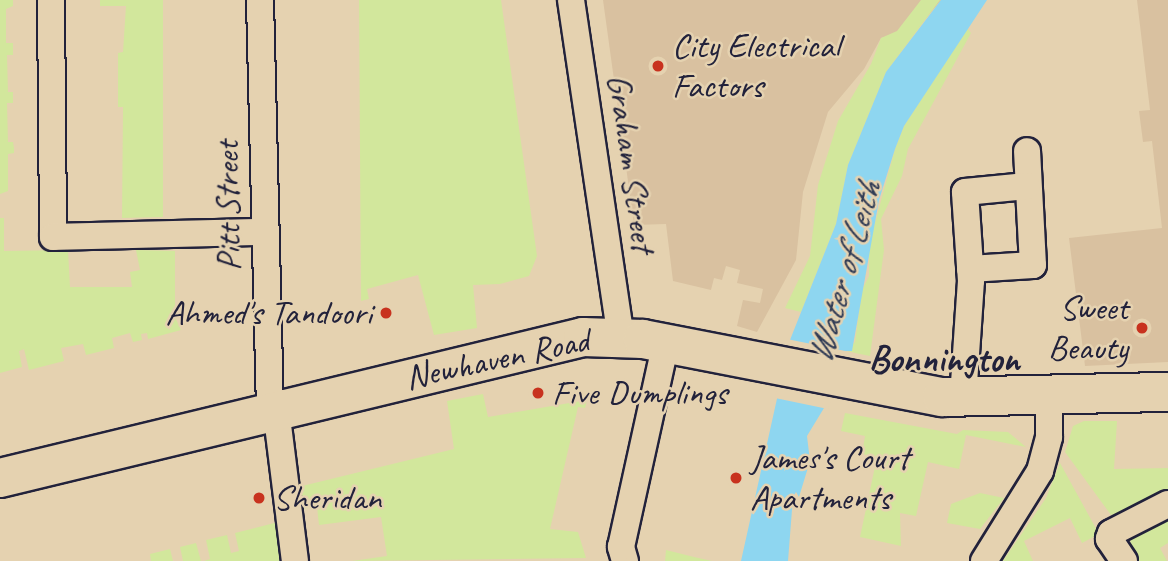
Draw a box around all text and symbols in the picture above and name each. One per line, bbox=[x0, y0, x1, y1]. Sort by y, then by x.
place label: City Electrical Factors bbox=[672, 25, 838, 107]
marker: City Electrical Factors bbox=[650, 58, 666, 74]
street label: Graham Street bbox=[598, 71, 664, 255]
street label: Pitt Street bbox=[206, 140, 250, 272]
water label: Water of Leith bbox=[797, 177, 891, 367]
place label: Sweet Beauty bbox=[1048, 287, 1128, 369]
place label: Ahmed's Tandoori bbox=[166, 292, 372, 334]
marker: Ahmed's Tandoori bbox=[378, 305, 394, 321]
street label: Newhaven Road bbox=[401, 319, 593, 399]
marker: Sweet Beauty bbox=[1134, 320, 1150, 336]
district label: Bonnington bbox=[868, 336, 1020, 382]
place label: Five Dumplings bbox=[552, 372, 725, 414]
marker: Five Dumplings bbox=[530, 385, 546, 401]
place label: James's Court Apartments bbox=[750, 437, 909, 519]
marker: James's Court Apartments bbox=[728, 470, 744, 486]
place label: Sheridan bbox=[273, 477, 381, 519]
marker: Sheridan bbox=[251, 490, 267, 506]

